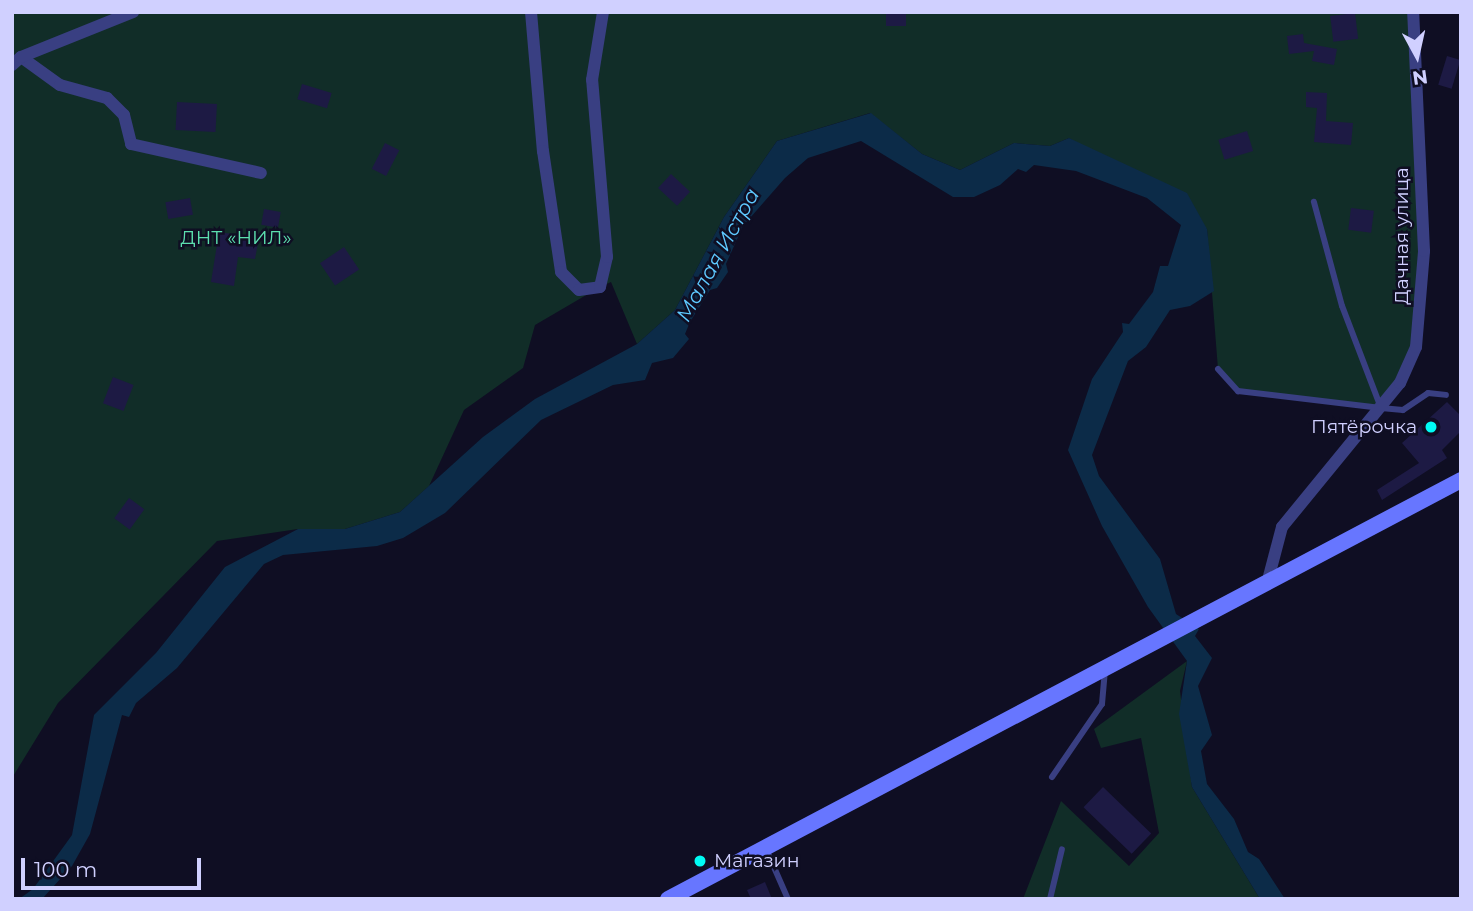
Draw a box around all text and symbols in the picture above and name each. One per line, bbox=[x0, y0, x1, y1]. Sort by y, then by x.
north arrow bbox=[1382, 21, 1452, 91]
text: N bbox=[1411, 65, 1429, 90]
street label: Дачная улица bbox=[1391, 167, 1413, 305]
water label: Малая Истра bbox=[671, 184, 765, 326]
park label: ДНТ «НИЛ» bbox=[181, 227, 291, 249]
place label: Пятёрочка bbox=[1311, 416, 1417, 438]
marker: Пятёрочка bbox=[1423, 419, 1439, 435]
scale bar bbox=[24, 844, 205, 888]
place label: Магазин bbox=[714, 850, 800, 872]
marker: Магазин bbox=[692, 853, 708, 869]
text: 100 m bbox=[34, 857, 97, 882]

